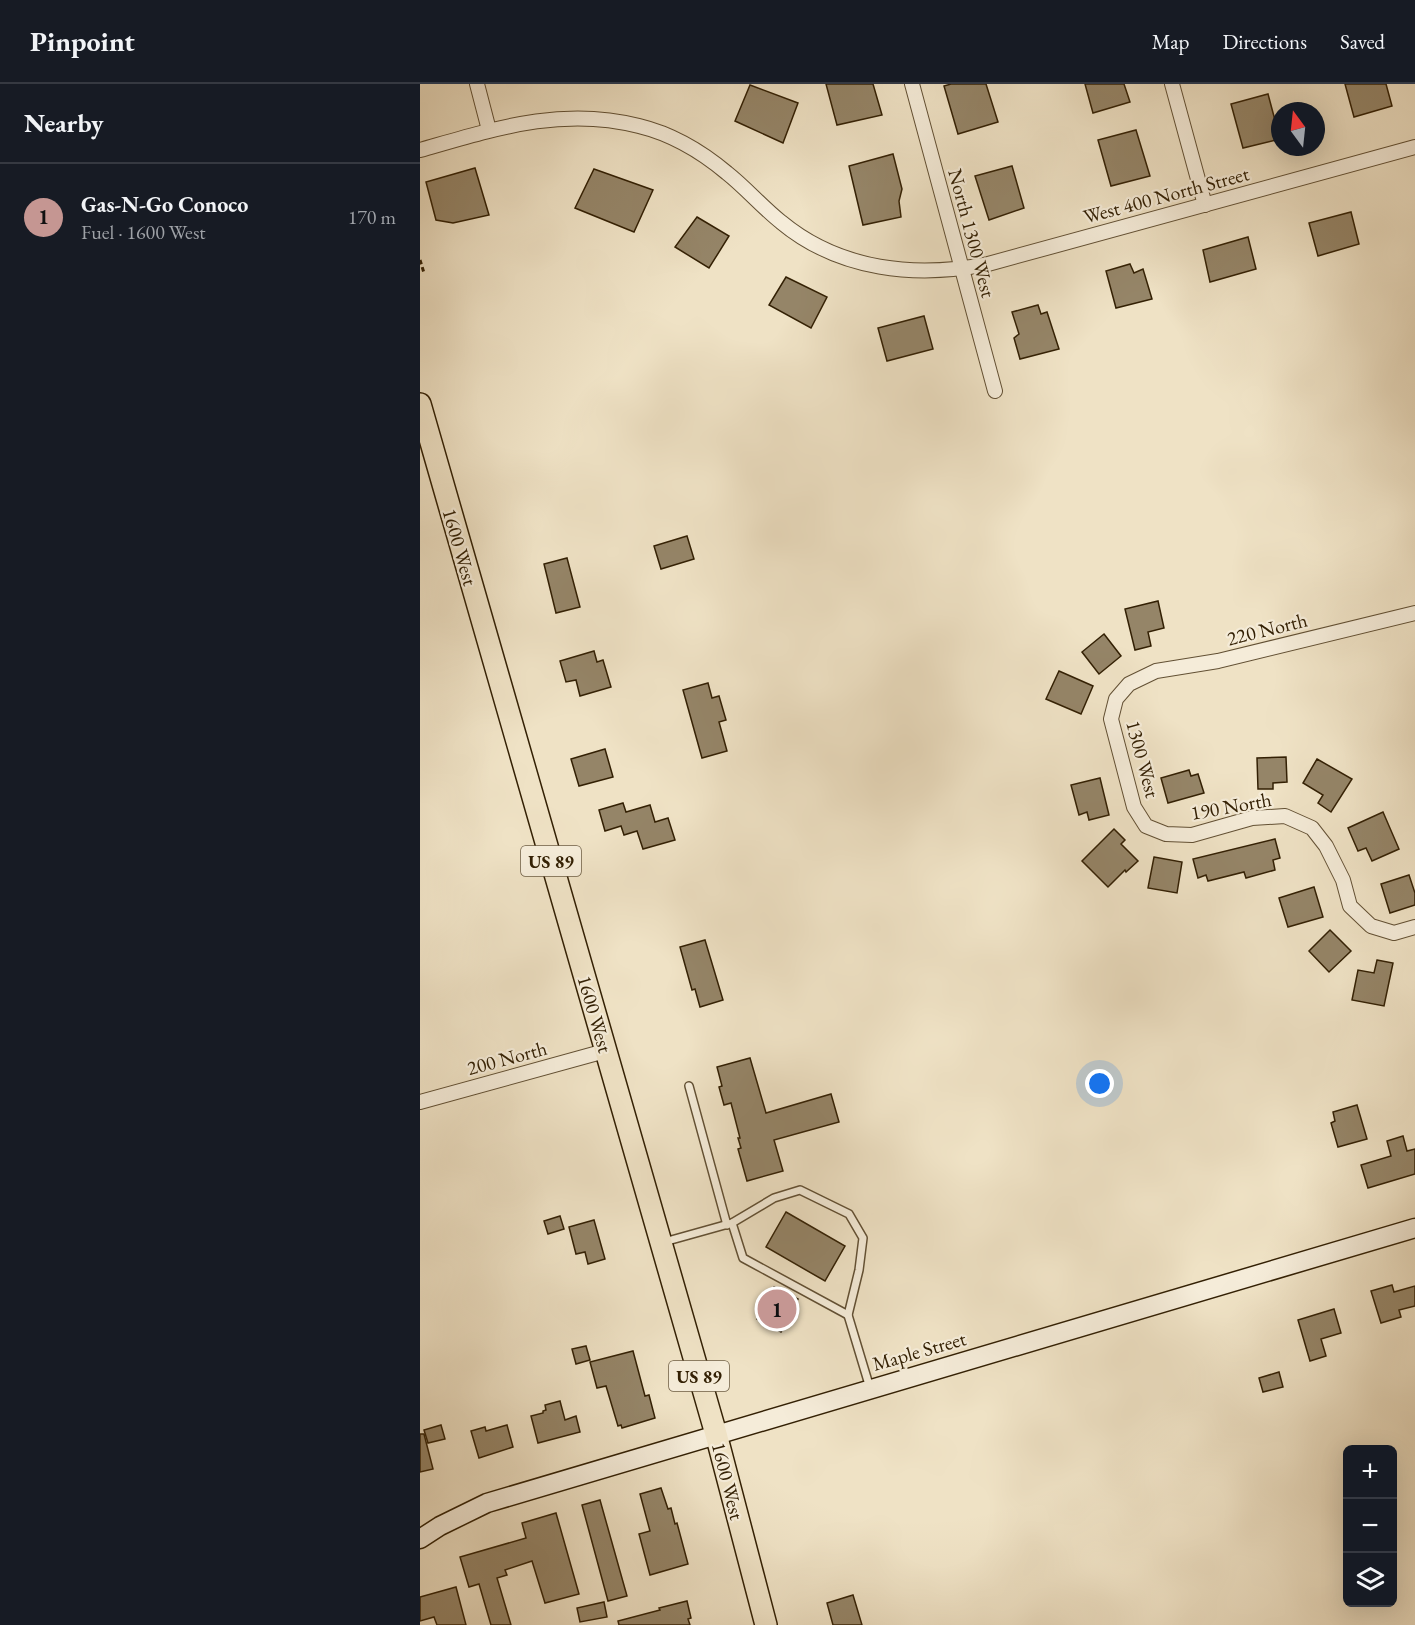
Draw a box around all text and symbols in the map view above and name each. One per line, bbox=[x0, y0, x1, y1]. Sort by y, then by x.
text: Pinpoint bbox=[30, 23, 135, 59]
text: Map bbox=[1152, 28, 1189, 55]
text: Directions bbox=[1222, 28, 1307, 55]
text: Saved bbox=[1340, 28, 1385, 55]
north arrow bbox=[1271, 102, 1325, 156]
text: Nearby bbox=[24, 106, 104, 140]
street label: West 400 North Street bbox=[1080, 160, 1252, 230]
street label: North 1300 West bbox=[942, 166, 1002, 301]
text: Gas-N-Go Conoco bbox=[81, 190, 248, 219]
text: 1 bbox=[38, 204, 49, 230]
text: 170 m bbox=[348, 204, 396, 230]
text: Fuel · 1600 West bbox=[81, 219, 206, 245]
street label: 1600 West bbox=[437, 505, 484, 589]
street label: 220 North bbox=[1224, 606, 1310, 652]
street label: 1300 West bbox=[1120, 717, 1166, 801]
street label: 190 North bbox=[1188, 786, 1274, 826]
road number: US 89 bbox=[521, 846, 581, 876]
street label: 1600 West bbox=[572, 972, 619, 1056]
street label: 200 North bbox=[464, 1035, 550, 1081]
your location bbox=[1085, 1069, 1114, 1098]
pin: 1 bbox=[758, 1286, 796, 1332]
street label: Maple Street bbox=[869, 1325, 970, 1377]
road number: US 89 bbox=[669, 1361, 729, 1391]
street label: 1600 West bbox=[706, 1439, 750, 1523]
map controls bbox=[1343, 1445, 1397, 1607]
button: + bbox=[1343, 1445, 1397, 1499]
button: − bbox=[1343, 1499, 1397, 1553]
button: layers bbox=[1343, 1553, 1397, 1607]

